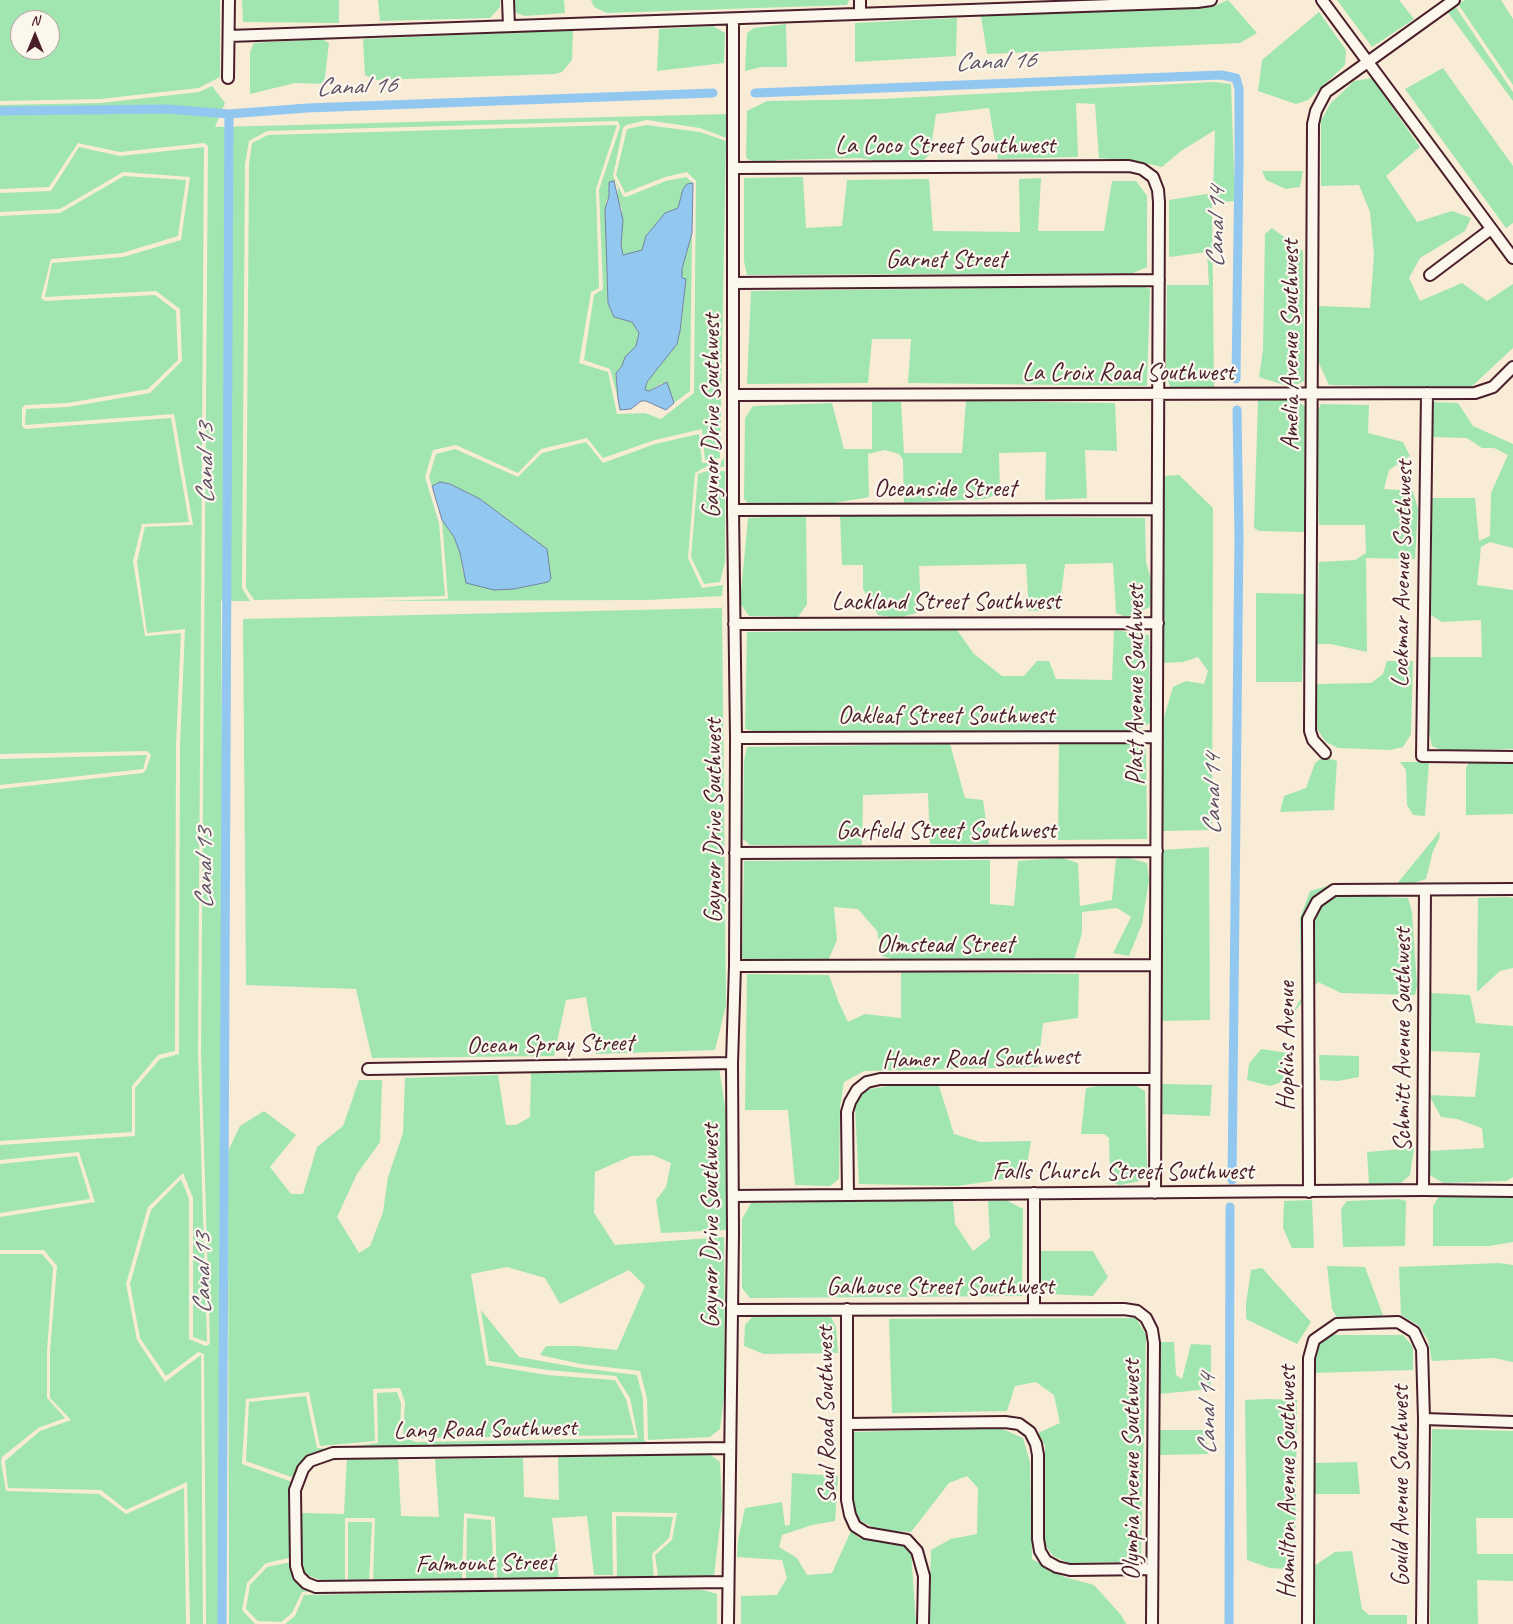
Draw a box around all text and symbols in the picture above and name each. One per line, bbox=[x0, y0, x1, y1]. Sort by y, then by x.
north arrow bbox=[10, 10, 60, 60]
text: N bbox=[31, 12, 39, 29]
water label: Canal 16 bbox=[955, 45, 1035, 79]
water label: Canal 16 bbox=[316, 70, 396, 104]
street label: La Coco Street Southwest bbox=[835, 131, 1055, 161]
water label: Canal 14 bbox=[1201, 188, 1233, 268]
street label: Amelia Avenue Southwest bbox=[1276, 240, 1306, 450]
street label: Garnet Street bbox=[886, 245, 1006, 275]
street label: Gaynor Drive Southwest bbox=[697, 314, 727, 518]
street label: La Croix Road Southwest bbox=[1022, 358, 1234, 388]
water label: Canal 13 bbox=[190, 424, 222, 504]
street label: Lockmar Avenue Southwest bbox=[1386, 460, 1420, 688]
street label: Oceanside Street bbox=[874, 474, 1016, 504]
street label: Platt Avenue Southwest bbox=[1121, 585, 1151, 785]
street label: Lackland Street Southwest bbox=[832, 587, 1060, 617]
street label: Oakleaf Street Southwest bbox=[838, 701, 1054, 731]
street label: Gaynor Drive Southwest bbox=[699, 719, 729, 923]
water label: Canal 14 bbox=[1197, 755, 1229, 835]
street label: Garfield Street Southwest bbox=[836, 816, 1056, 846]
water label: Canal 13 bbox=[189, 829, 221, 909]
street label: Schmitt Avenue Southwest bbox=[1388, 928, 1418, 1152]
street label: Olmstead Street bbox=[876, 930, 1014, 960]
street label: Hopkins Avenue bbox=[1272, 981, 1302, 1111]
street label: Ocean Spray Street bbox=[466, 1029, 634, 1061]
street label: Hamer Road Southwest bbox=[882, 1042, 1080, 1076]
street label: Gaynor Drive Southwest bbox=[696, 1124, 726, 1328]
street label: Falls Church Street Southwest bbox=[992, 1157, 1254, 1187]
water label: Canal 13 bbox=[187, 1234, 219, 1314]
street label: Galhouse Street Southwest bbox=[826, 1272, 1054, 1302]
street label: Saul Road Southwest bbox=[810, 1326, 844, 1504]
street label: Olympia Avenue Southwest bbox=[1117, 1360, 1147, 1580]
street label: Hamilton Avenue Southwest bbox=[1273, 1365, 1303, 1599]
water label: Canal 14 bbox=[1192, 1375, 1224, 1455]
street label: Gould Avenue Southwest bbox=[1386, 1385, 1416, 1587]
street label: Lang Road Southwest bbox=[393, 1413, 577, 1447]
street label: Falmount Street bbox=[415, 1548, 555, 1580]

